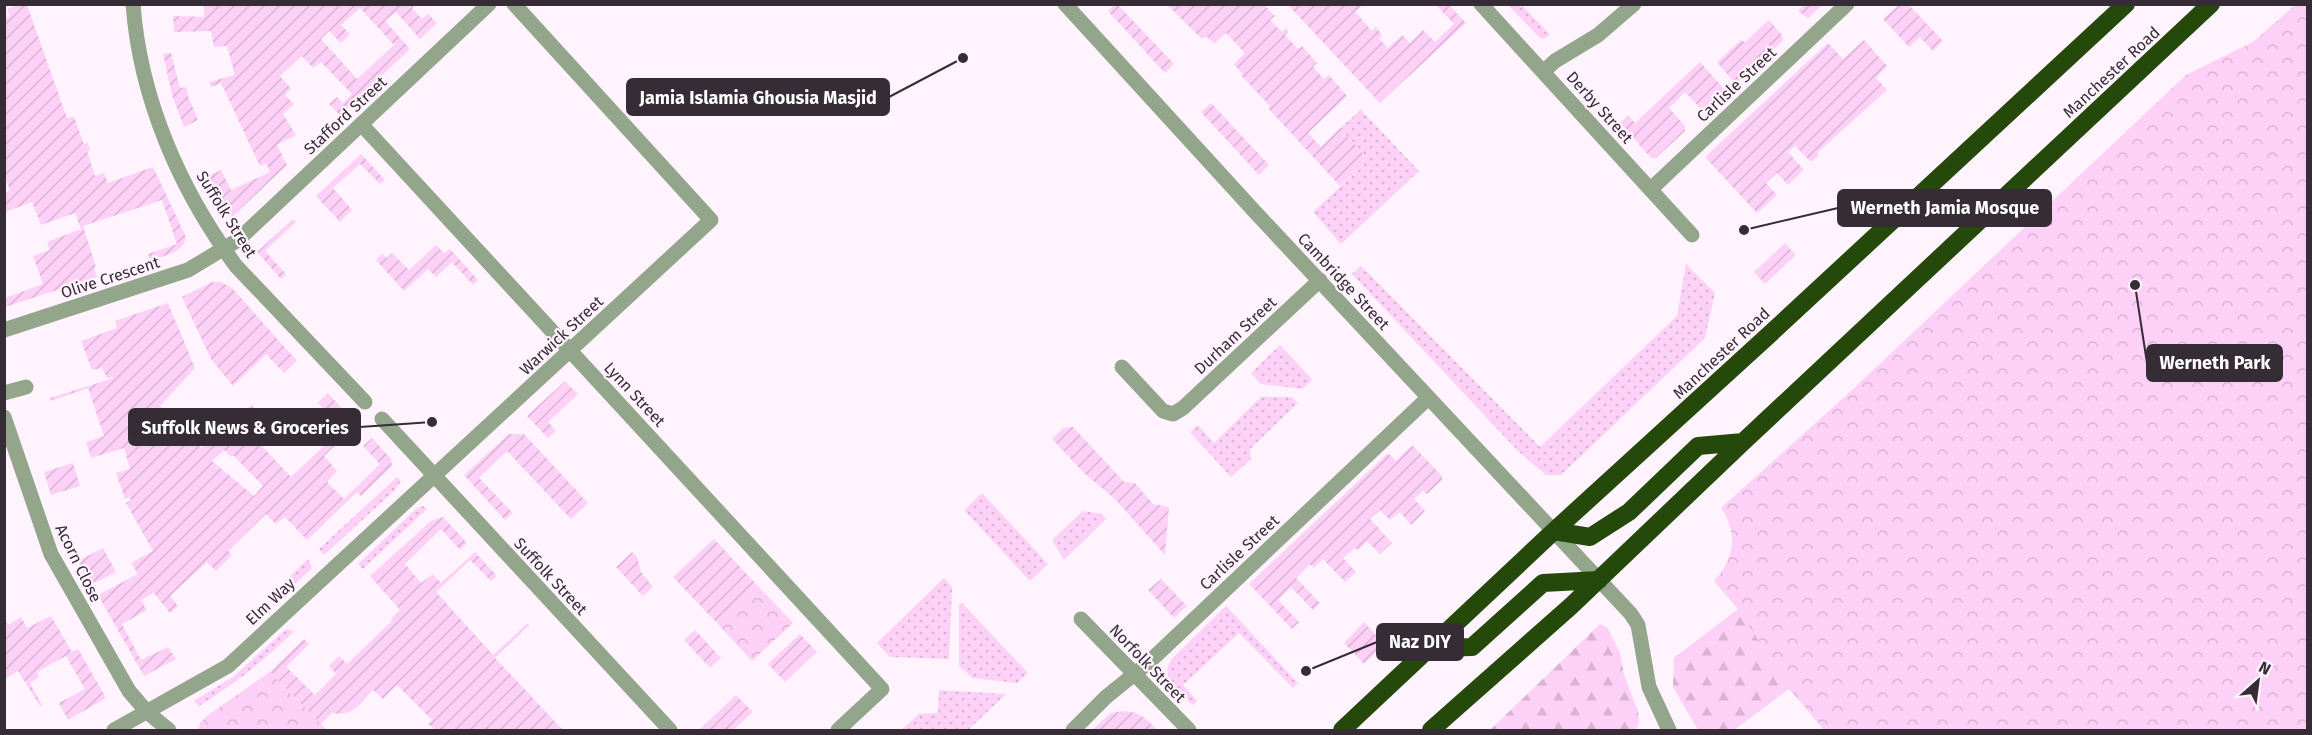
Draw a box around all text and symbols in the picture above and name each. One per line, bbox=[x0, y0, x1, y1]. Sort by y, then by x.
street label: Manchester Road bbox=[2059, 23, 2164, 122]
street label: Carlisle Street bbox=[1693, 43, 1780, 126]
street label: Derby Street bbox=[1562, 67, 1637, 147]
street label: Stafford Street bbox=[300, 72, 391, 158]
callout: Jamia Islamia Ghousia Masjid bbox=[627, 79, 889, 115]
text: Jamia Islamia Ghousia Masjid bbox=[638, 87, 877, 109]
street label: Suffolk Street bbox=[192, 167, 261, 261]
callout: Werneth Jamia Mosque bbox=[1838, 190, 2051, 226]
text: Werneth Jamia Mosque bbox=[1851, 197, 2039, 219]
street label: Cambridge Street bbox=[1294, 229, 1393, 334]
street label: Olive Crescent bbox=[58, 252, 162, 302]
street label: Warwick Street bbox=[516, 292, 607, 379]
street label: Durham Street bbox=[1190, 292, 1280, 378]
street label: Manchester Road bbox=[1669, 304, 1774, 403]
callout: Werneth Park bbox=[2147, 345, 2282, 381]
text: Werneth Park bbox=[2159, 352, 2272, 374]
street label: Lynn Street bbox=[600, 358, 669, 431]
callout: Suffolk News & Groceries bbox=[129, 409, 360, 445]
text: Suffolk News & Groceries bbox=[141, 417, 349, 439]
street label: Carlisle Street bbox=[1196, 511, 1283, 594]
street label: Acorn Close bbox=[51, 521, 106, 605]
street label: Suffolk Street bbox=[510, 534, 591, 619]
street label: Elm Way bbox=[242, 574, 299, 629]
street label: Norfolk Street bbox=[1106, 620, 1190, 707]
callout: Naz DIY bbox=[1377, 624, 1463, 660]
text: Naz DIY bbox=[1389, 631, 1451, 653]
north arrow bbox=[2228, 651, 2288, 711]
text: N bbox=[2256, 657, 2274, 679]

